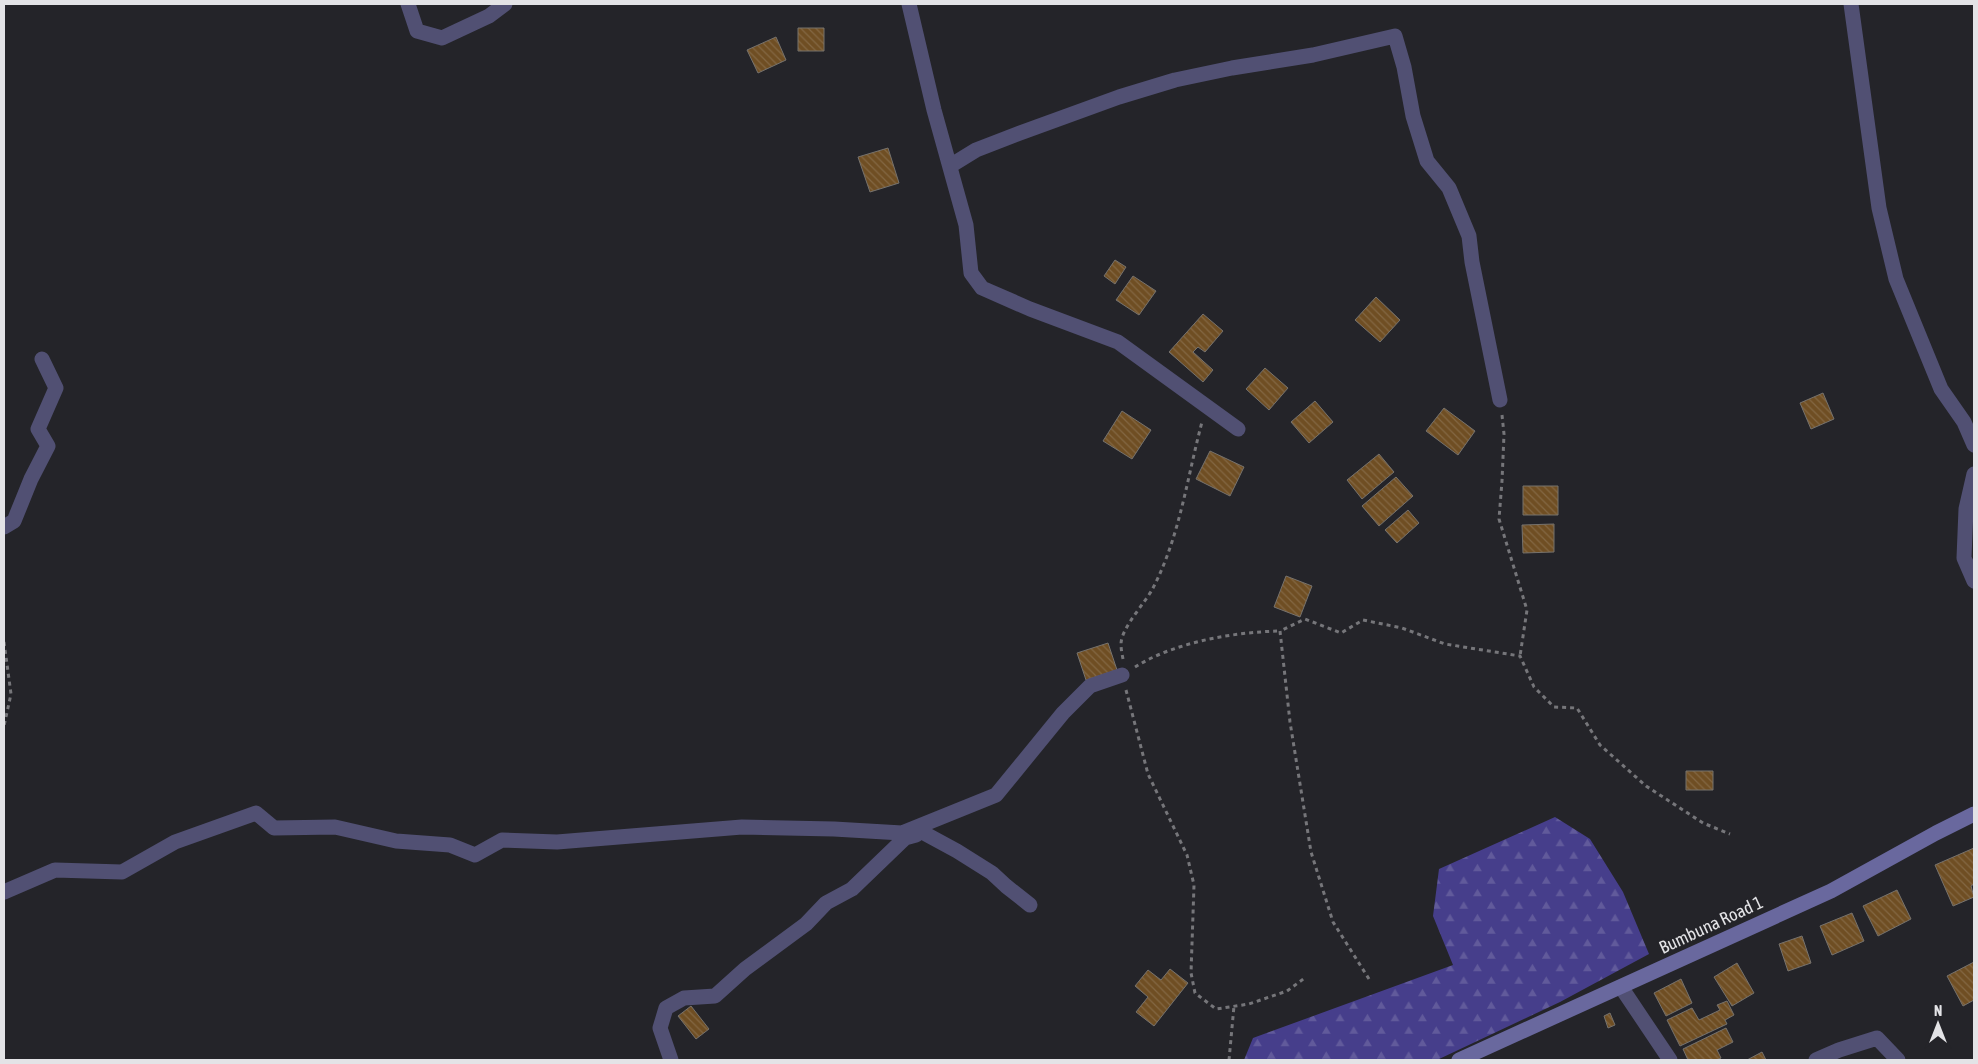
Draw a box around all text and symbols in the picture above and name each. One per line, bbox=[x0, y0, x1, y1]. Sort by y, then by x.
street label: Bumbuna Road 1 bbox=[1655, 891, 1766, 958]
north arrow bbox=[1913, 999, 1963, 1049]
text: N bbox=[1934, 1003, 1942, 1019]

